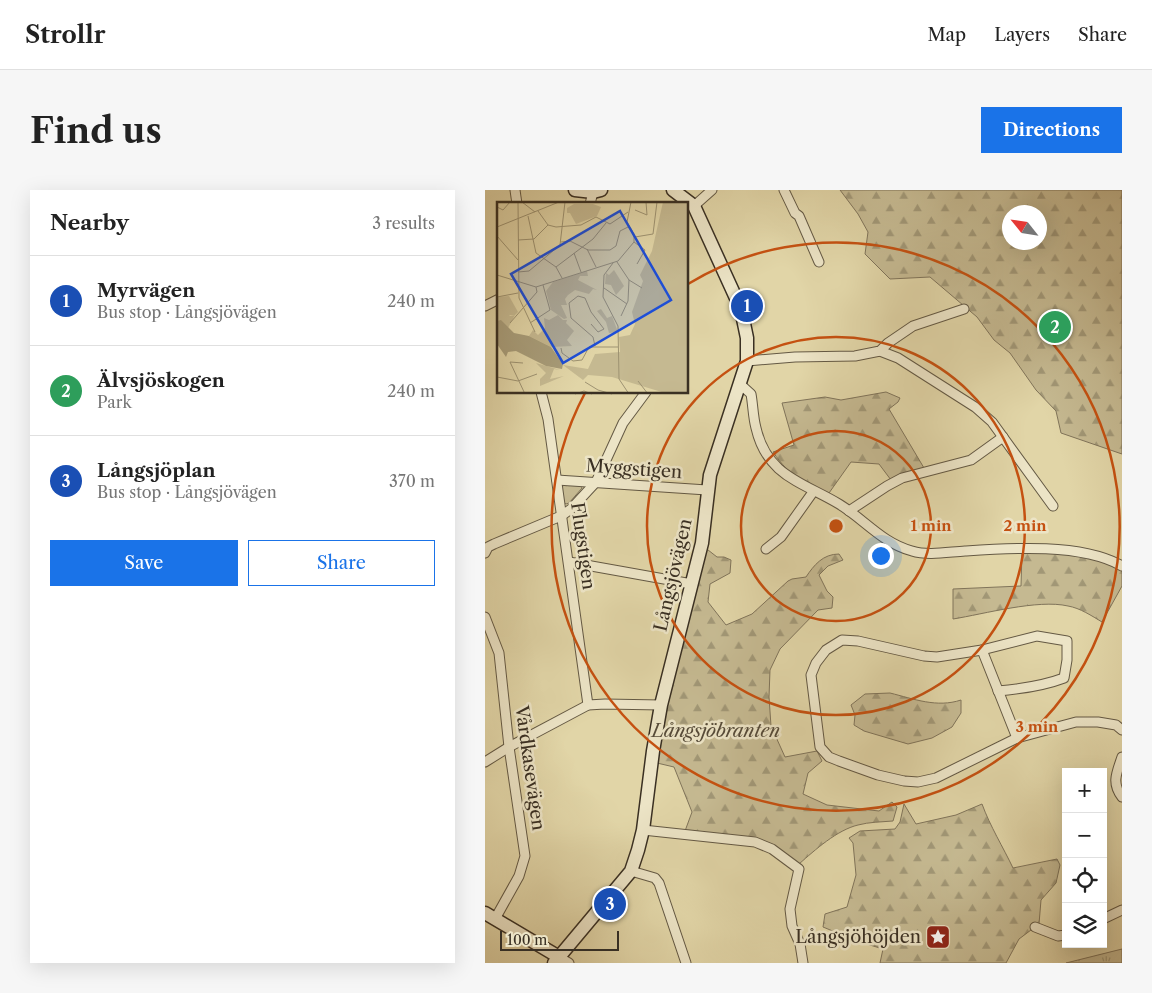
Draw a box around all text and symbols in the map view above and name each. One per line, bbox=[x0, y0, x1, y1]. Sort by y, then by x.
text: Strollr bbox=[25, 20, 105, 49]
text: Map bbox=[928, 24, 966, 46]
text: Layers bbox=[994, 24, 1050, 46]
text: Share bbox=[1078, 24, 1127, 46]
button: Directions bbox=[981, 107, 1122, 153]
text: Find us bbox=[30, 109, 162, 152]
inset map bbox=[497, 202, 689, 394]
north arrow bbox=[1002, 205, 1047, 250]
text: Nearby bbox=[50, 210, 129, 235]
text: 3 results bbox=[372, 213, 435, 233]
text: Myrvägen bbox=[97, 279, 195, 302]
pin: 1 bbox=[731, 287, 763, 325]
text: 1 bbox=[62, 291, 70, 311]
text: 240 m bbox=[387, 291, 435, 311]
text: Bus stop · Långsjövägen bbox=[97, 302, 277, 322]
pin: 2 bbox=[1039, 308, 1071, 346]
text: Älvsjöskogen bbox=[97, 369, 225, 392]
text: 2 bbox=[61, 381, 71, 401]
text: 240 m bbox=[387, 381, 435, 401]
text: Park bbox=[97, 392, 132, 412]
street label: Myggstigen bbox=[585, 455, 683, 483]
text: Långsjöplan bbox=[97, 459, 216, 482]
text: 3 bbox=[61, 471, 71, 491]
text: 370 m bbox=[389, 471, 435, 491]
text: Bus stop · Långsjövägen bbox=[97, 482, 277, 502]
street label: Flugstigen bbox=[566, 501, 600, 591]
street label: Långsjövägen bbox=[649, 516, 697, 634]
text: 1 min bbox=[910, 516, 952, 535]
text: 2 min bbox=[1003, 516, 1047, 535]
centre of rings bbox=[827, 517, 845, 535]
button: Save bbox=[50, 540, 238, 586]
button: Share bbox=[248, 540, 435, 586]
your location bbox=[868, 543, 894, 569]
street label: Vårdkasevägen bbox=[510, 703, 550, 832]
text: 3 min bbox=[1016, 717, 1059, 736]
park label: Långsjöbranten bbox=[650, 720, 780, 742]
map controls bbox=[1062, 768, 1107, 948]
button: + bbox=[1062, 768, 1107, 813]
button: − bbox=[1062, 813, 1107, 858]
button: locate bbox=[1062, 858, 1107, 903]
pin: 3 bbox=[594, 885, 626, 923]
button: layers bbox=[1062, 903, 1107, 948]
place icon: Långsjöhöjden bbox=[925, 924, 951, 950]
place label: Långsjöhöjden bbox=[795, 926, 921, 948]
scale bar bbox=[500, 928, 619, 951]
text: 100 m bbox=[507, 931, 547, 949]

